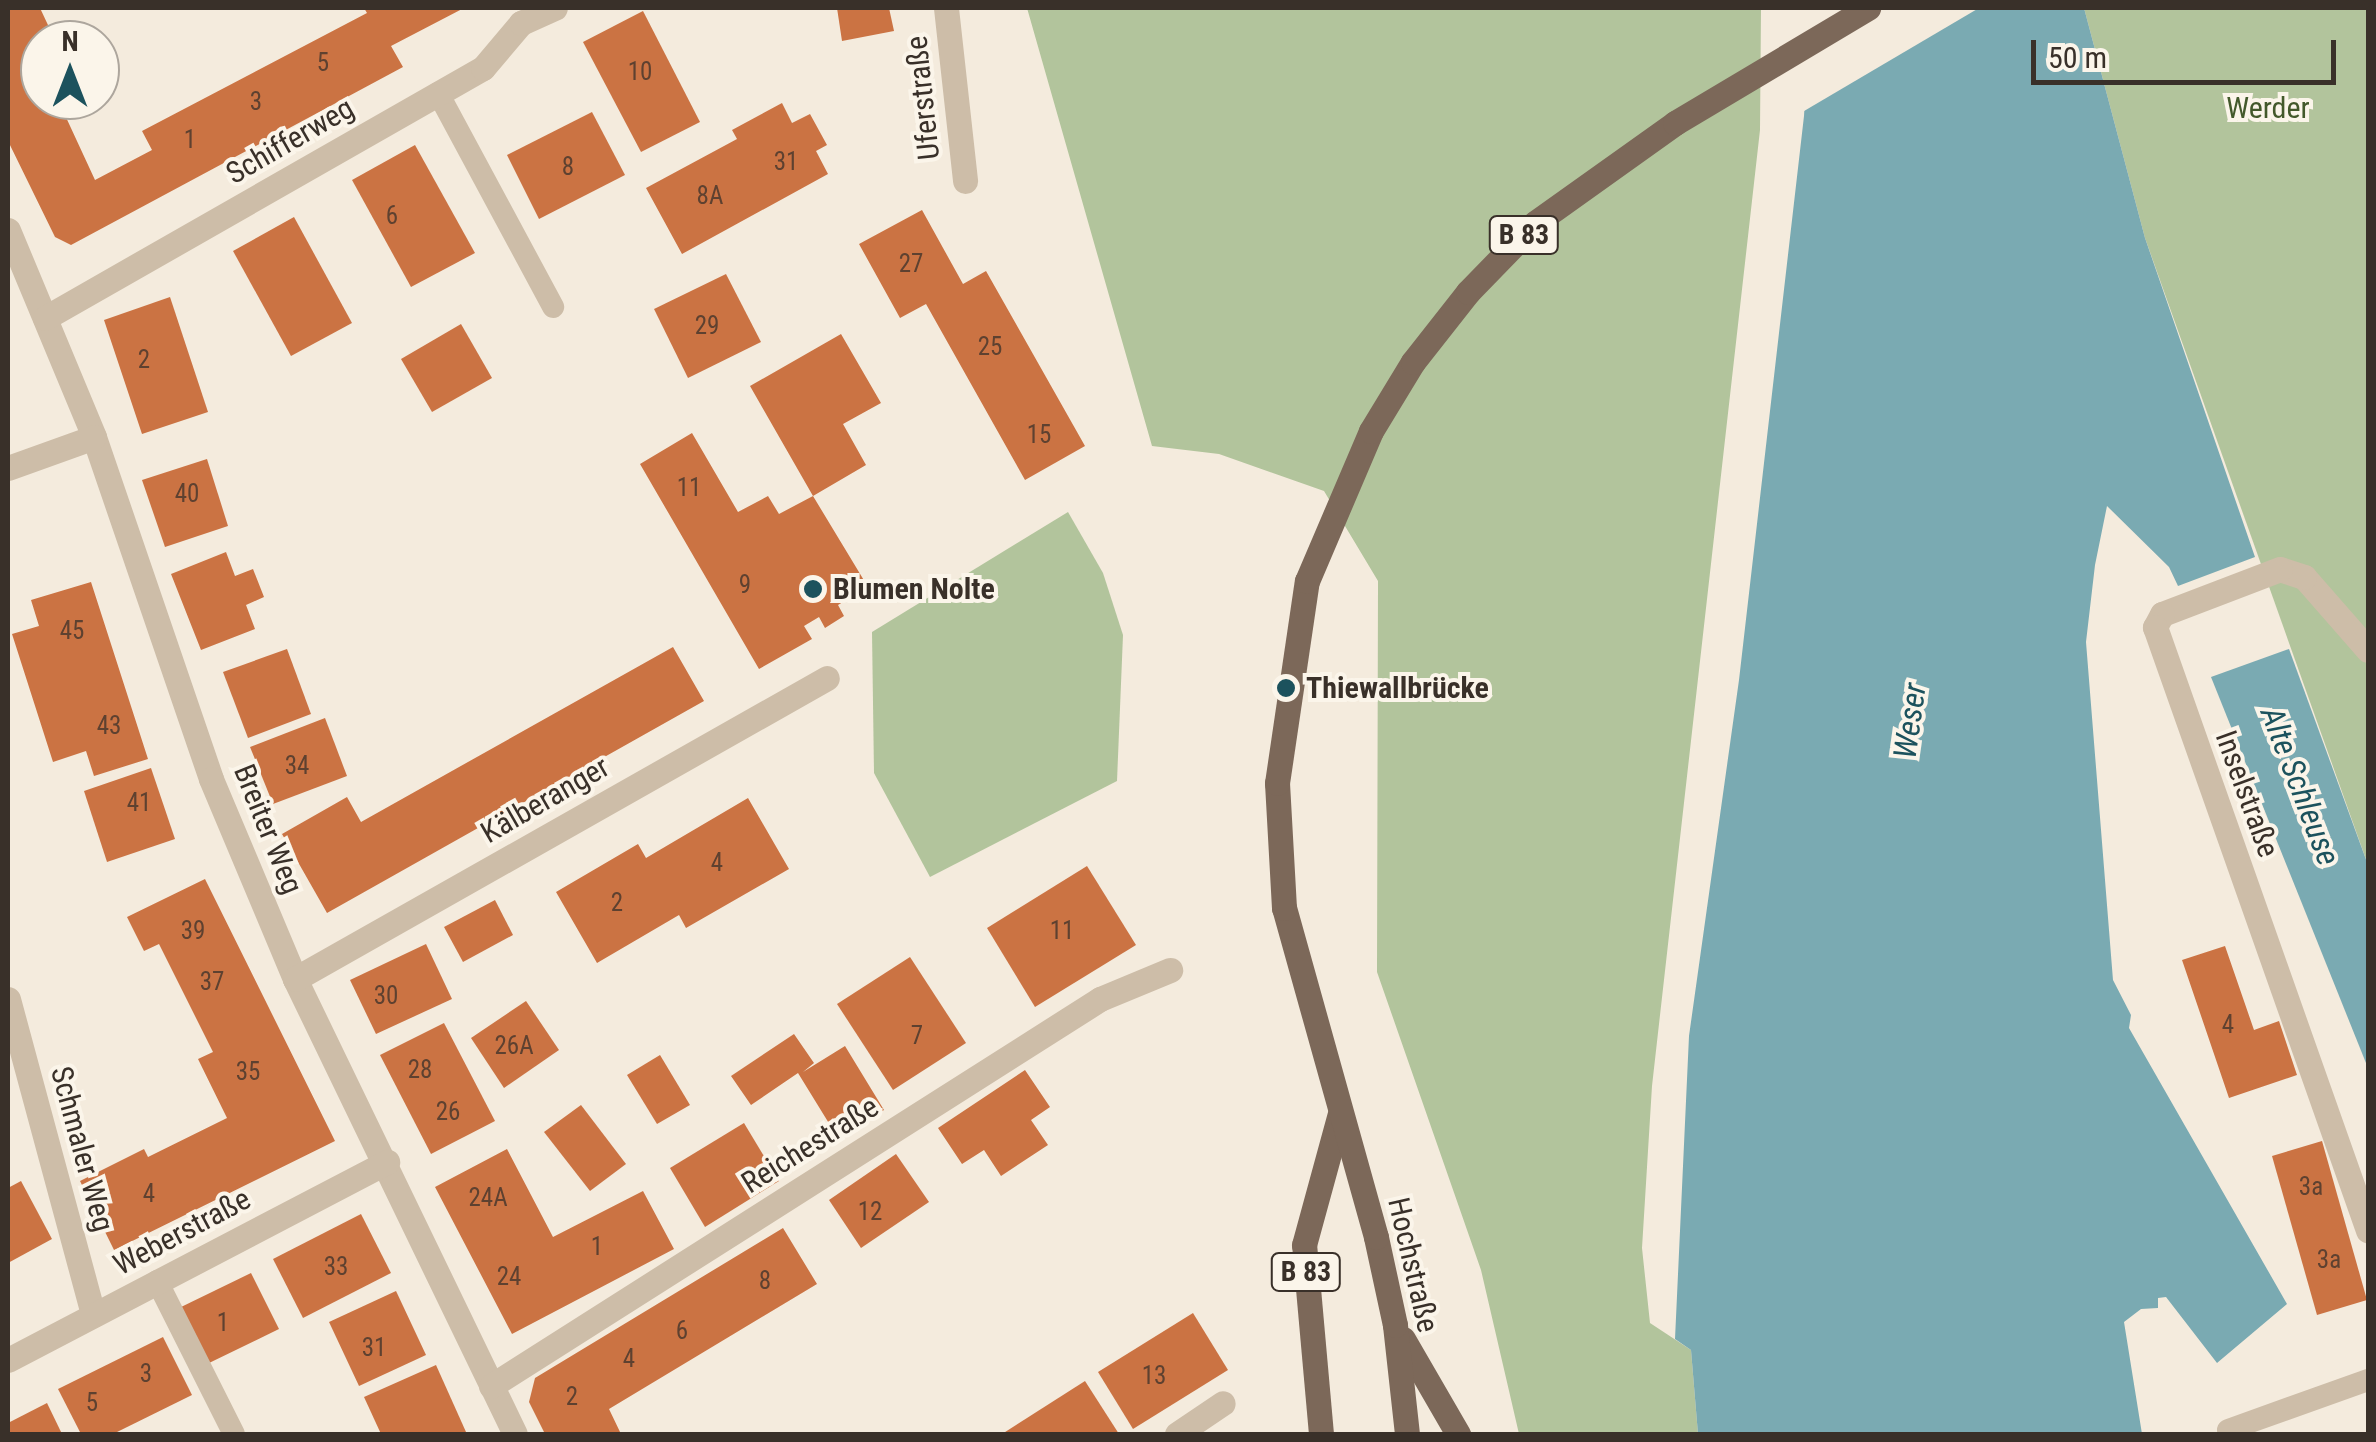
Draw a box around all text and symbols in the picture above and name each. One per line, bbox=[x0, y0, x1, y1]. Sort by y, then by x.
north arrow bbox=[20, 20, 120, 120]
scale bar bbox=[2036, 20, 2341, 82]
text: N bbox=[61, 25, 79, 58]
street label: Uferstraße bbox=[899, 34, 947, 162]
text: 50 m bbox=[2048, 40, 2107, 75]
house number: 5 bbox=[317, 48, 329, 78]
house number: 10 bbox=[628, 57, 652, 87]
house number: 3 bbox=[250, 87, 262, 117]
street label: Schifferweg bbox=[220, 90, 360, 192]
park label: Werder bbox=[2226, 90, 2310, 126]
house number: 1 bbox=[184, 125, 196, 155]
house number: 31 bbox=[774, 147, 798, 177]
house number: 8 bbox=[562, 152, 574, 182]
house number: 8A bbox=[697, 181, 723, 211]
house number: 6 bbox=[386, 201, 398, 231]
road number: B 83 bbox=[1486, 212, 1562, 258]
house number: 27 bbox=[899, 249, 923, 279]
house number: 29 bbox=[695, 311, 719, 341]
house number: 25 bbox=[978, 332, 1002, 362]
house number: 2 bbox=[138, 345, 150, 375]
house number: 15 bbox=[1027, 420, 1051, 450]
house number: 11 bbox=[677, 473, 701, 503]
house number: 40 bbox=[175, 479, 199, 509]
house number: 9 bbox=[739, 570, 751, 600]
place label: Blumen Nolte bbox=[833, 571, 995, 607]
marker: Blumen Nolte bbox=[802, 578, 824, 600]
house number: 45 bbox=[60, 616, 84, 646]
place label: Thiewallbrücke bbox=[1306, 670, 1489, 706]
marker: Thiewallbrücke bbox=[1275, 677, 1297, 699]
water label: Weser bbox=[1886, 681, 1934, 761]
water label: Alte Schleuse bbox=[2252, 701, 2348, 871]
house number: 43 bbox=[97, 711, 121, 741]
street label: Inselstraße bbox=[2208, 726, 2286, 862]
street label: Kälberanger bbox=[475, 749, 615, 851]
house number: 34 bbox=[285, 751, 309, 781]
street label: Breiter Weg bbox=[226, 759, 310, 899]
house number: 41 bbox=[127, 788, 151, 818]
house number: 4 bbox=[711, 848, 723, 878]
house number: 2 bbox=[611, 888, 623, 918]
house number: 39 bbox=[181, 916, 205, 946]
house number: 11 bbox=[1050, 916, 1074, 946]
house number: 37 bbox=[200, 967, 224, 997]
house number: 30 bbox=[374, 981, 398, 1011]
house number: 4 bbox=[2222, 1010, 2234, 1040]
house number: 7 bbox=[911, 1021, 923, 1051]
house number: 26A bbox=[494, 1031, 534, 1061]
house number: 28 bbox=[408, 1055, 432, 1085]
house number: 35 bbox=[236, 1057, 260, 1087]
street label: Schmaler Weg bbox=[43, 1063, 121, 1235]
street label: Reichestraße bbox=[735, 1089, 885, 1201]
house number: 26 bbox=[436, 1097, 460, 1127]
house number: 3a bbox=[2299, 1172, 2323, 1202]
house number: 4 bbox=[143, 1179, 155, 1209]
street label: Weberstraße bbox=[107, 1181, 257, 1283]
house number: 24A bbox=[468, 1183, 508, 1213]
street label: Hochstraße bbox=[1380, 1194, 1446, 1336]
house number: 12 bbox=[858, 1197, 882, 1227]
house number: 1 bbox=[591, 1232, 603, 1262]
house number: 3a bbox=[2317, 1245, 2341, 1275]
road number: B 83 bbox=[1268, 1249, 1344, 1295]
house number: 33 bbox=[324, 1252, 348, 1282]
house number: 24 bbox=[497, 1262, 521, 1292]
house number: 8 bbox=[759, 1266, 771, 1296]
house number: 1 bbox=[217, 1308, 229, 1338]
house number: 6 bbox=[676, 1316, 688, 1346]
house number: 31 bbox=[362, 1333, 386, 1363]
house number: 4 bbox=[623, 1344, 635, 1374]
house number: 3 bbox=[140, 1359, 152, 1389]
house number: 13 bbox=[1142, 1361, 1166, 1391]
house number: 2 bbox=[566, 1382, 578, 1412]
house number: 5 bbox=[86, 1388, 98, 1418]

